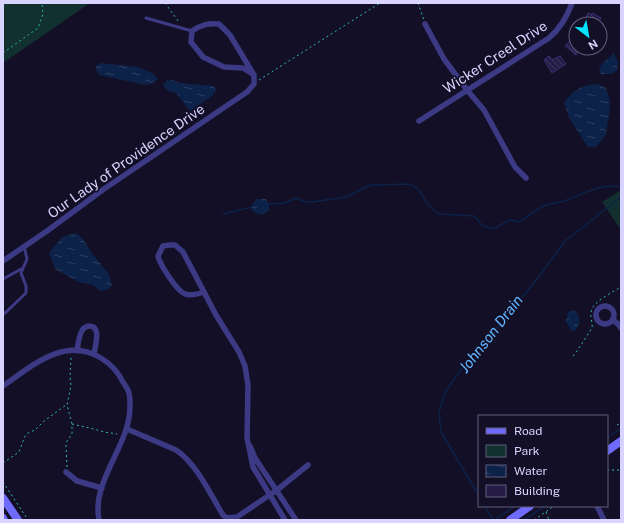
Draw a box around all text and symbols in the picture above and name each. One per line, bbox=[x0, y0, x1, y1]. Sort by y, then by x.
north arrow bbox=[568, 16, 608, 56]
street label: Wicker Creel Drive bbox=[440, 17, 550, 97]
text: N bbox=[586, 37, 600, 52]
street label: Our Lady of Providence Drive bbox=[44, 101, 208, 221]
water label: Johnson Drain bbox=[455, 292, 526, 376]
legend bbox=[478, 415, 608, 507]
text: Road bbox=[514, 424, 542, 438]
text: Park bbox=[514, 444, 540, 458]
text: Water bbox=[514, 464, 548, 478]
text: Building bbox=[514, 484, 560, 498]

